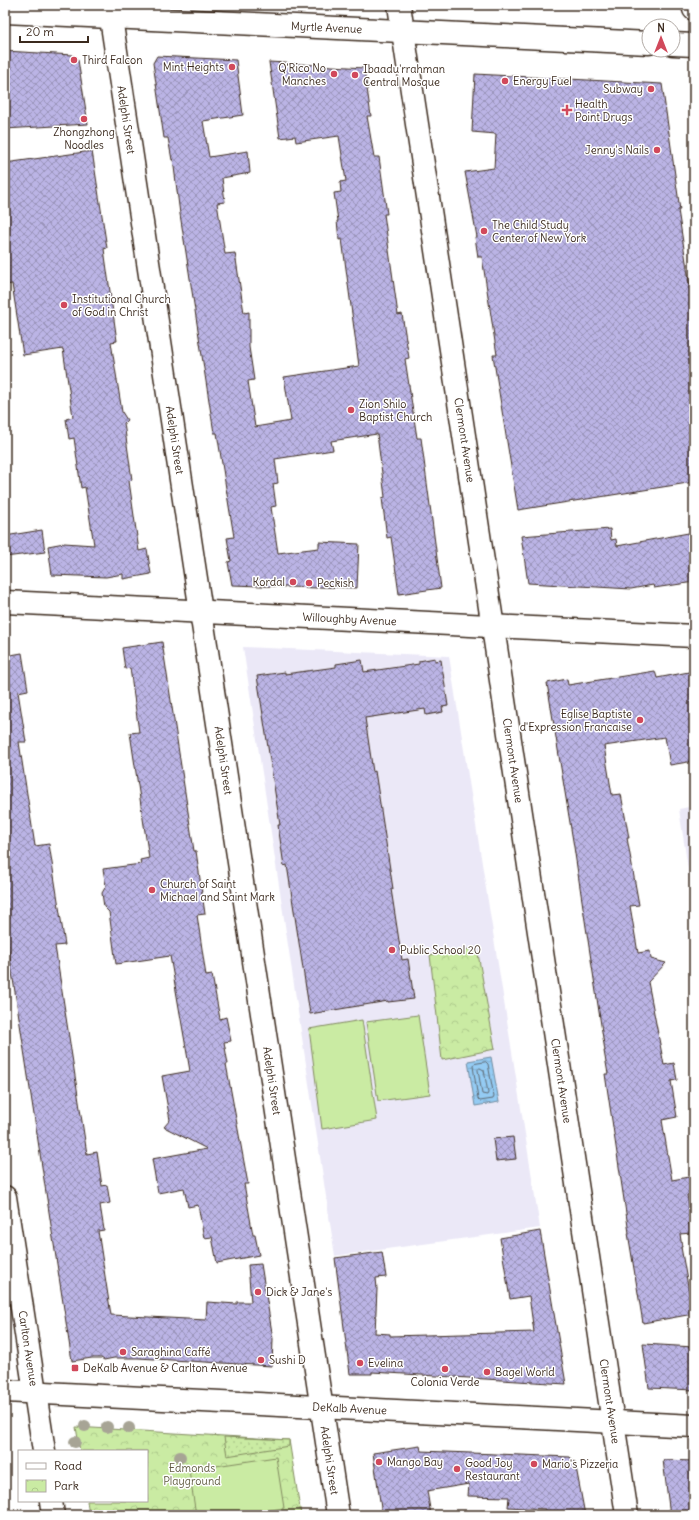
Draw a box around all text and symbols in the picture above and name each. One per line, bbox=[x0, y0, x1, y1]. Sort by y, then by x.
scale bar bbox=[20, 18, 88, 44]
north arrow bbox=[641, 18, 681, 58]
street label: Myrtle Avenue bbox=[291, 19, 363, 36]
text: N bbox=[657, 21, 665, 35]
text: 20 m bbox=[26, 24, 54, 39]
place label: Third Falcon bbox=[82, 53, 143, 67]
marker: Third Falcon bbox=[69, 55, 79, 65]
place label: Mint Heights bbox=[163, 60, 224, 74]
place label: Q'Rico No Manches bbox=[278, 61, 326, 88]
marker: Mint Heights bbox=[227, 62, 237, 72]
place label: Ibaadu'rrahman Central Mosque bbox=[363, 62, 445, 89]
marker: Q'Rico No Manches bbox=[329, 69, 339, 79]
marker: Ibaadu'rrahman Central Mosque bbox=[350, 70, 360, 80]
place label: Energy Fuel bbox=[513, 74, 572, 88]
marker: Energy Fuel bbox=[500, 76, 510, 86]
place label: Subway bbox=[603, 82, 643, 96]
marker: Subway bbox=[646, 84, 656, 94]
street label: Adelphi Street bbox=[114, 85, 139, 155]
place label: Health Point Drugs bbox=[575, 97, 632, 124]
marker: Health Point Drugs bbox=[562, 105, 572, 115]
marker: Zhongzhong Noodles bbox=[79, 114, 89, 124]
place label: Zhongzhong Noodles bbox=[53, 125, 115, 152]
place label: Jenny's Nails bbox=[585, 143, 649, 157]
marker: Jenny's Nails bbox=[652, 145, 662, 155]
place label: The Child Study Center of New York bbox=[492, 218, 587, 245]
marker: The Child Study Center of New York bbox=[479, 226, 489, 236]
place label: Institutional Church of God in Christ bbox=[72, 292, 171, 319]
marker: Institutional Church of God in Christ bbox=[59, 300, 69, 310]
place label: Zion Shilo Baptist Church bbox=[359, 397, 432, 424]
street label: Clermont Avenue bbox=[451, 397, 478, 483]
street label: Adelphi Street bbox=[163, 405, 187, 475]
marker: Zion Shilo Baptist Church bbox=[346, 405, 356, 415]
place label: Kordal bbox=[253, 575, 285, 589]
place label: Peckish bbox=[317, 576, 354, 590]
marker: Kordal bbox=[288, 577, 298, 587]
marker: Peckish bbox=[304, 578, 314, 588]
street label: Willoughby Avenue bbox=[302, 610, 397, 628]
place label: Eglise Baptiste d'Expression Francaise bbox=[520, 707, 632, 734]
marker: Eglise Baptiste d'Expression Francaise bbox=[635, 715, 645, 725]
street label: Clermont Avenue bbox=[500, 717, 526, 804]
street label: Adelphi Street bbox=[211, 725, 236, 796]
place label: Church of Saint Michael and Saint Mark bbox=[160, 877, 275, 904]
marker: Church of Saint Michael and Saint Mark bbox=[147, 885, 157, 895]
place label: Public School 20 bbox=[400, 943, 481, 957]
marker: Public School 20 bbox=[387, 945, 397, 955]
street label: Clermont Avenue bbox=[548, 1037, 575, 1124]
street label: Adelphi Street bbox=[260, 1046, 284, 1116]
place label: Dick & Jane's bbox=[266, 1285, 332, 1299]
marker: Dick & Jane's bbox=[253, 1287, 263, 1297]
street label: Carlton Avenue bbox=[16, 1309, 41, 1387]
place label: Saraghina Caffé bbox=[131, 1345, 211, 1359]
marker: Saraghina Caffé bbox=[118, 1347, 128, 1357]
place label: Sushi D bbox=[269, 1353, 306, 1367]
marker: Sushi D bbox=[256, 1355, 266, 1365]
place label: Evelina bbox=[368, 1356, 403, 1370]
marker: Evelina bbox=[355, 1358, 365, 1368]
street label: Clermont Avenue bbox=[597, 1358, 623, 1445]
place label: DeKalb Avenue & Carlton Avenue bbox=[83, 1361, 248, 1375]
marker: DeKalb Avenue & Carlton Avenue bbox=[70, 1363, 80, 1373]
marker: Colonia Verde bbox=[440, 1364, 450, 1374]
place label: Bagel World bbox=[495, 1365, 555, 1379]
marker: Bagel World bbox=[482, 1367, 492, 1377]
place label: Colonia Verde bbox=[411, 1375, 479, 1389]
street label: DeKalb Avenue bbox=[312, 1400, 387, 1417]
street label: Adelphi Street bbox=[318, 1425, 342, 1496]
legend bbox=[18, 1450, 148, 1502]
place label: Mango Bay bbox=[387, 1455, 443, 1469]
place label: Good Joy Restaurant bbox=[465, 1456, 520, 1483]
marker: Mango Bay bbox=[374, 1457, 384, 1467]
place label: Mario's Pizzeria bbox=[542, 1457, 618, 1471]
text: Road bbox=[54, 1458, 82, 1473]
marker: Mario's Pizzeria bbox=[529, 1459, 539, 1469]
park label: Edmonds Playground bbox=[163, 1461, 221, 1488]
marker: Good Joy Restaurant bbox=[452, 1464, 462, 1474]
text: Park bbox=[54, 1478, 79, 1493]

